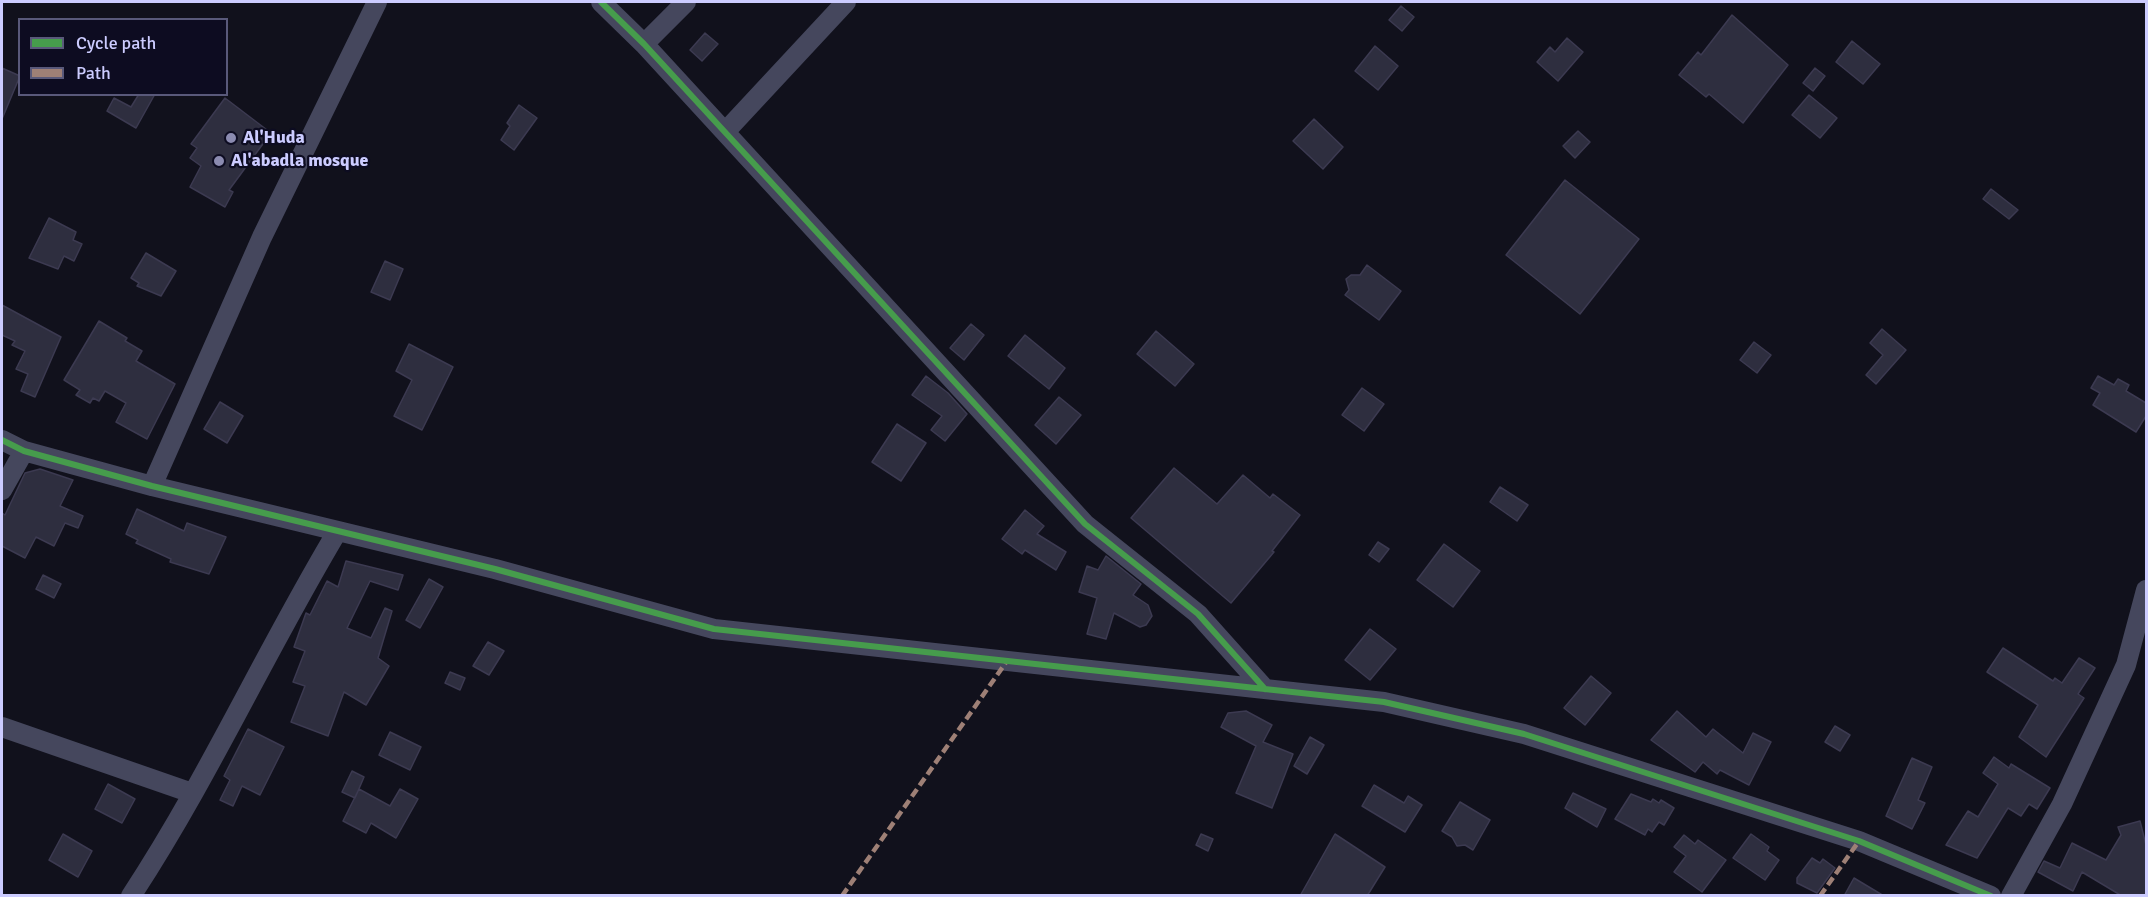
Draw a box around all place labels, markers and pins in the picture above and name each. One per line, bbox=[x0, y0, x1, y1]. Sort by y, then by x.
place label: Al'Huda bbox=[243, 127, 305, 149]
marker: Al'Huda bbox=[224, 131, 238, 145]
place label: Al'abadla mosque bbox=[231, 150, 369, 172]
marker: Al'abadla mosque bbox=[212, 154, 226, 168]

